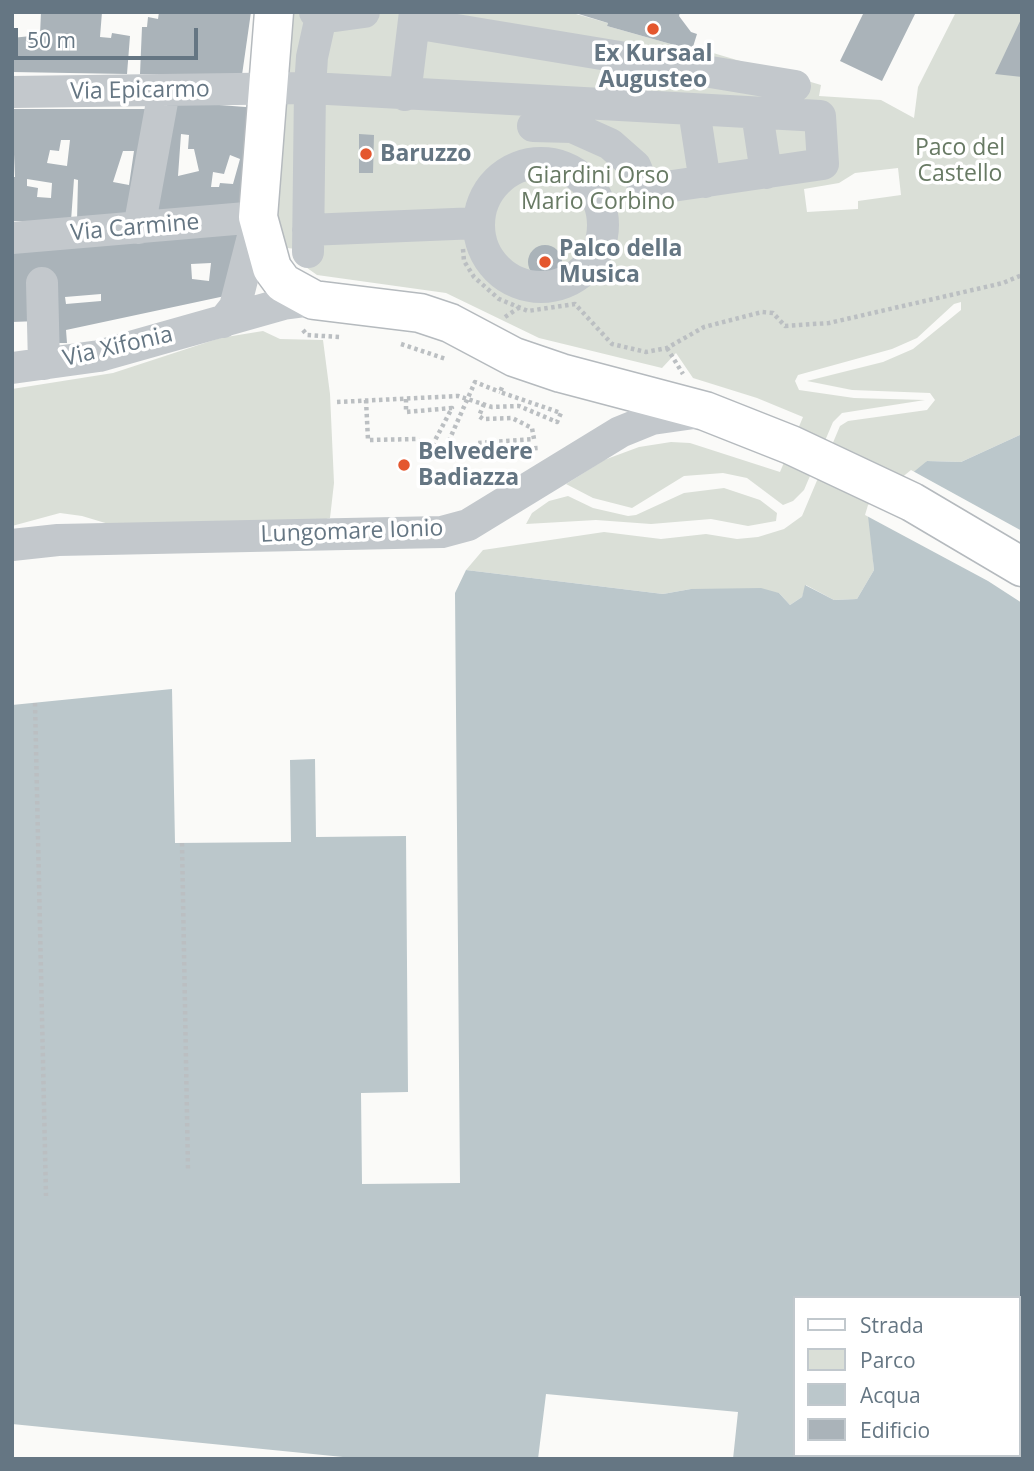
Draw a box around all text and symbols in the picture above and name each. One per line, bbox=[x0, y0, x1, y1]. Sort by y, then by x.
scale bar bbox=[18, 14, 201, 58]
marker: Ex Kursaal Augusteo bbox=[645, 21, 661, 37]
text: 50 m bbox=[27, 26, 76, 54]
place label: Ex Kursaal Augusteo bbox=[593, 40, 713, 94]
street label: Via Epicarmo bbox=[70, 76, 210, 106]
park label: Paco del Castello bbox=[915, 134, 1005, 188]
place label: Baruzzo bbox=[380, 140, 472, 168]
marker: Baruzzo bbox=[358, 146, 374, 162]
park label: Giardini Orso Mario Corbino bbox=[521, 162, 675, 216]
street label: Via Carmine bbox=[70, 209, 200, 247]
place label: Palco della Musica bbox=[559, 235, 682, 289]
marker: Palco della Musica bbox=[537, 254, 553, 270]
street label: Via Xifonia bbox=[61, 321, 175, 373]
place label: Belvedere Badiazza bbox=[418, 438, 533, 492]
marker: Belvedere Badiazza bbox=[396, 457, 412, 473]
street label: Lungomare Ionio bbox=[260, 515, 444, 549]
legend bbox=[792, 1296, 1020, 1457]
text: Strada bbox=[860, 1311, 924, 1339]
text: Parco bbox=[860, 1346, 916, 1374]
text: Acqua bbox=[860, 1381, 921, 1409]
text: Edificio bbox=[860, 1416, 930, 1444]

